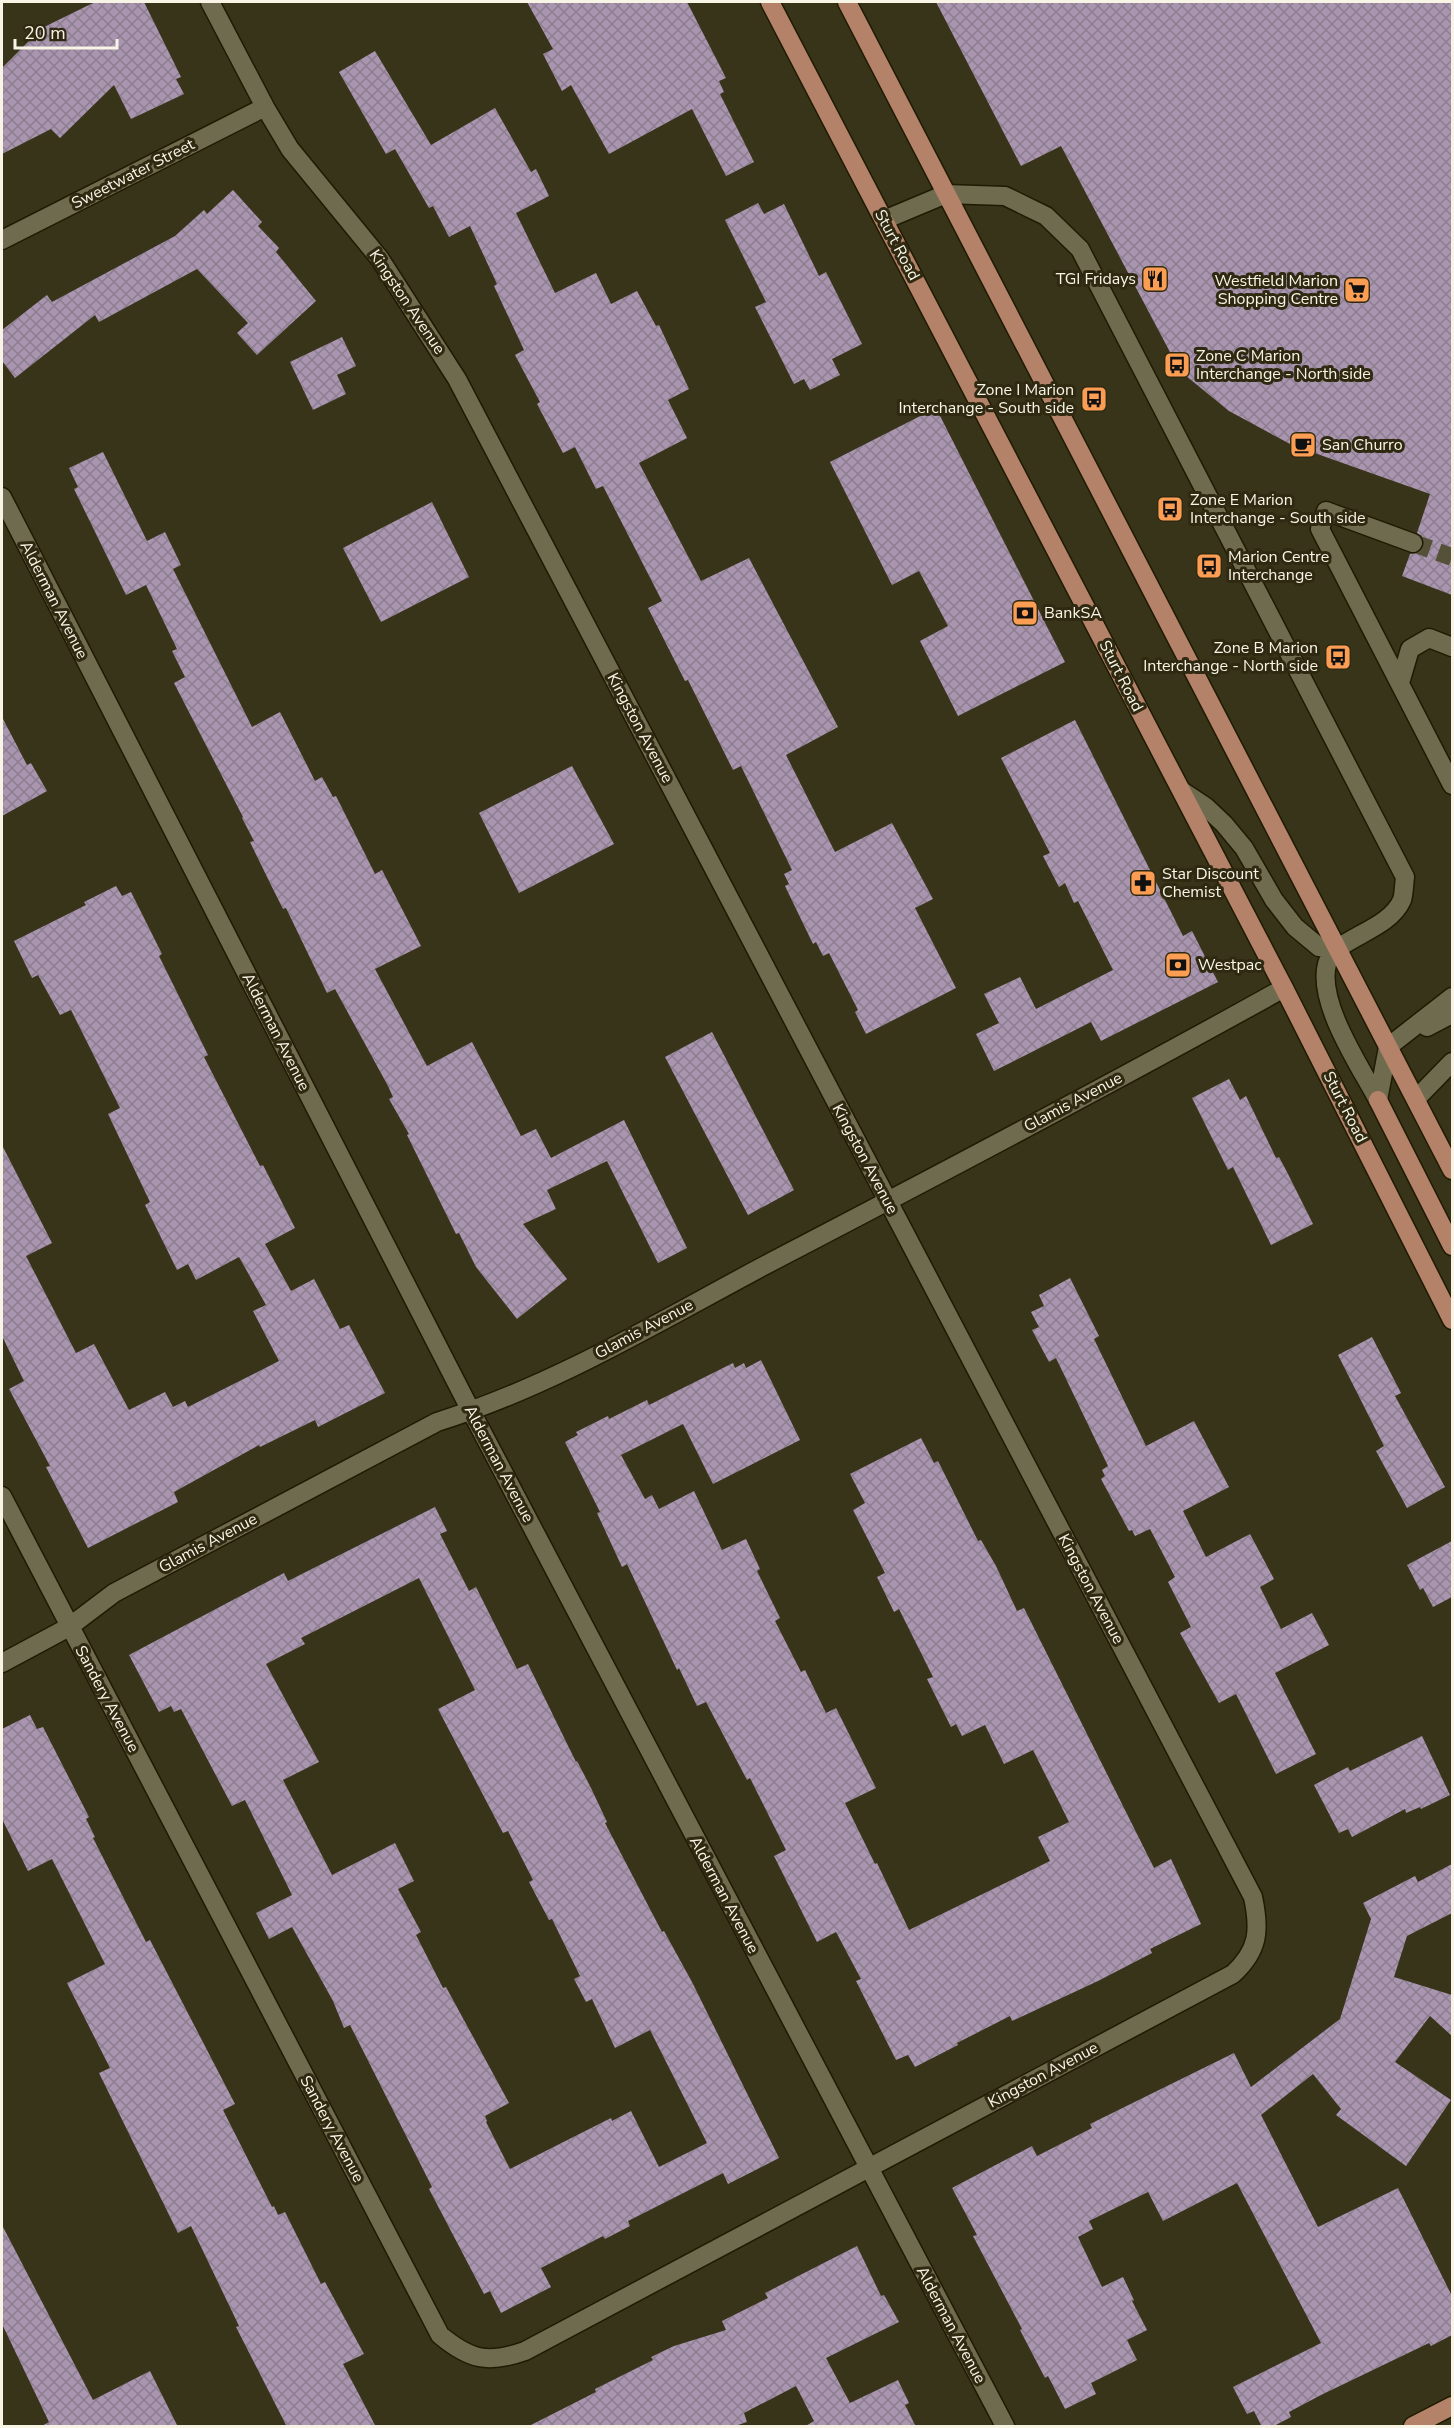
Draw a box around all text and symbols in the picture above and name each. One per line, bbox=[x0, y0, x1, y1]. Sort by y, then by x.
scale bar bbox=[15, 12, 117, 50]
text: 20 m bbox=[24, 21, 66, 45]
street label: Sweetwater Street bbox=[68, 133, 199, 214]
street label: Sturt Road bbox=[869, 206, 925, 284]
street label: Kingston Avenue bbox=[364, 245, 450, 359]
restaurant icon: TGI Fridays bbox=[1140, 264, 1170, 294]
place label: TGI Fridays bbox=[1056, 268, 1136, 290]
place label: Westfield Marion Shopping Centre bbox=[1214, 270, 1338, 310]
supermarket icon: Westfield Marion Shopping Centre bbox=[1342, 275, 1372, 305]
place label: Zone C Marion Interchange - North side bbox=[1196, 345, 1371, 385]
bus stop icon: Zone C Marion Interchange - North side bbox=[1162, 350, 1192, 380]
place label: Zone I Marion Interchange - South side bbox=[898, 379, 1074, 419]
bus stop icon: Zone I Marion Interchange - South side bbox=[1079, 384, 1109, 414]
cafe icon: San Churro bbox=[1288, 430, 1318, 460]
place label: San Churro bbox=[1322, 434, 1403, 456]
place label: Zone E Marion Interchange - South side bbox=[1190, 489, 1366, 529]
bus stop icon: Zone E Marion Interchange - South side bbox=[1155, 494, 1185, 524]
street label: Alderman Avenue bbox=[15, 537, 93, 663]
place label: Marion Centre Interchange bbox=[1228, 546, 1329, 586]
bus stop icon: Marion Centre Interchange bbox=[1194, 551, 1224, 581]
bank icon: BankSA bbox=[1010, 598, 1040, 628]
place label: BankSA bbox=[1044, 602, 1102, 624]
street label: Sturt Road bbox=[1094, 636, 1148, 716]
place label: Zone B Marion Interchange - North side bbox=[1143, 637, 1318, 677]
bus stop icon: Zone B Marion Interchange - North side bbox=[1323, 642, 1353, 672]
street label: Kingston Avenue bbox=[602, 669, 678, 787]
place label: Star Discount Chemist bbox=[1162, 863, 1259, 903]
pharmacy icon: Star Discount Chemist bbox=[1128, 868, 1158, 898]
bank icon: Westpac bbox=[1163, 950, 1193, 980]
place label: Westpac bbox=[1198, 954, 1262, 976]
street label: Alderman Avenue bbox=[237, 969, 315, 1095]
street label: Glamis Avenue bbox=[1020, 1067, 1126, 1137]
street label: Sturt Road bbox=[1318, 1067, 1372, 1147]
street label: Kingston Avenue bbox=[827, 1100, 903, 1218]
street label: Glamis Avenue bbox=[591, 1294, 697, 1364]
street label: Alderman Avenue bbox=[459, 1402, 539, 1526]
street label: Glamis Avenue bbox=[155, 1508, 261, 1578]
street label: Kingston Avenue bbox=[1053, 1530, 1129, 1648]
street label: Sandery Avenue bbox=[70, 1642, 144, 1756]
street label: Alderman Avenue bbox=[684, 1833, 764, 1957]
street label: Kingston Avenue bbox=[984, 2037, 1102, 2113]
street label: Sandery Avenue bbox=[295, 2072, 369, 2186]
street label: Alderman Avenue bbox=[911, 2263, 991, 2387]

